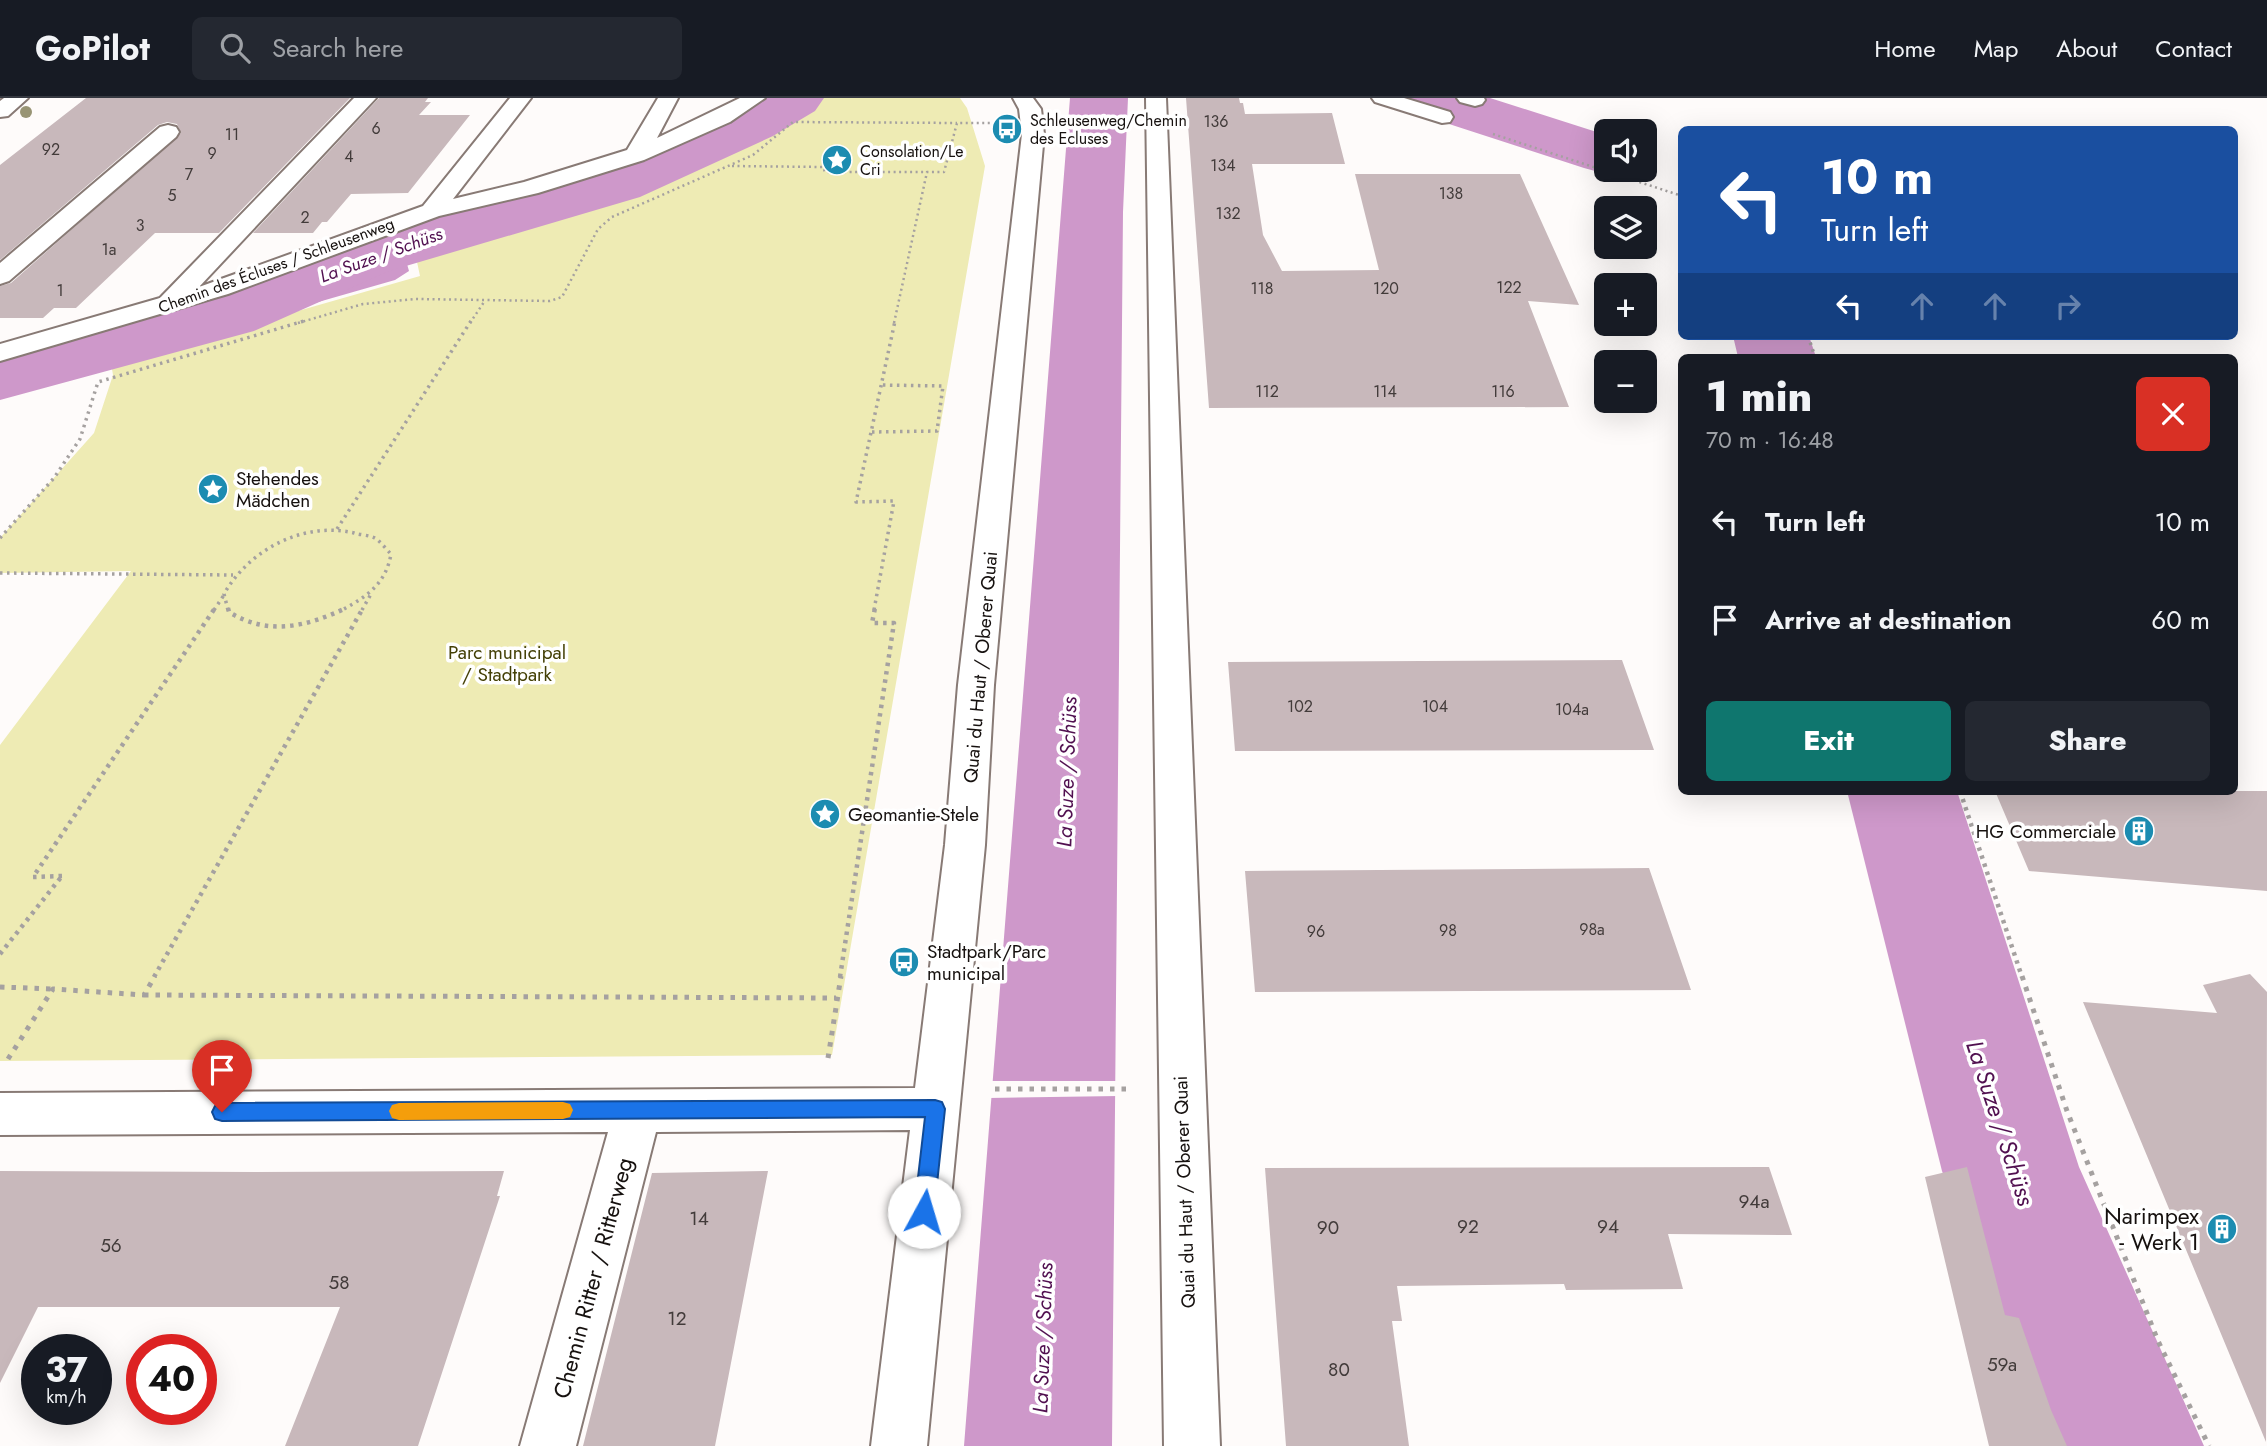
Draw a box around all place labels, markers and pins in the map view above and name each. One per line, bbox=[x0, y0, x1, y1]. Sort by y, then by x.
place label: Schleusenweg/Chemin des Ecluses bbox=[1030, 109, 1187, 150]
bus stop icon: Schleusenweg/Chemin des Ecluses bbox=[990, 112, 1024, 146]
place label: Consolation/Le Cri bbox=[860, 140, 963, 181]
place icon: Consolation/Le Cri bbox=[820, 143, 854, 177]
place label: Stehendes Mädchen bbox=[236, 465, 319, 514]
place icon: Stehendes Mädchen bbox=[196, 472, 230, 506]
place icon: Geomantie-Stele bbox=[808, 797, 842, 831]
place label: Geomantie-Stele bbox=[848, 801, 979, 828]
building icon: HG Commerciale bbox=[2122, 814, 2156, 848]
place label: HG Commerciale bbox=[1976, 818, 2116, 845]
place label: Stadtpark/Parc municipal bbox=[927, 938, 1046, 987]
bus stop icon: Stadtpark/Parc municipal bbox=[887, 945, 921, 979]
pin bbox=[192, 1040, 252, 1112]
place label: Narimpex - Werk 1 bbox=[2104, 1199, 2199, 1259]
building icon: Narimpex - Werk 1 bbox=[2205, 1212, 2239, 1246]

